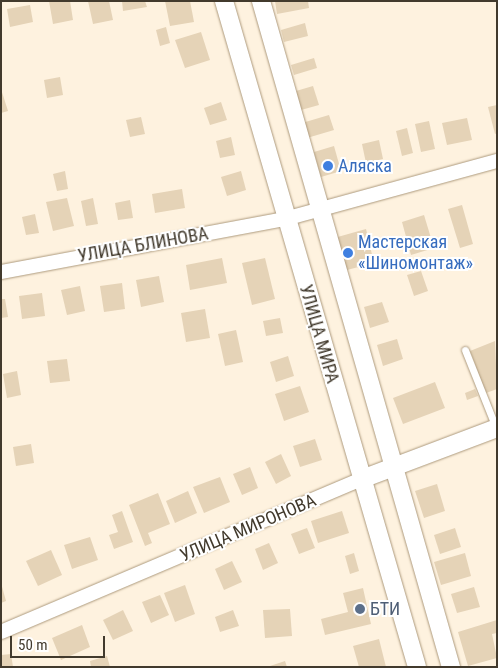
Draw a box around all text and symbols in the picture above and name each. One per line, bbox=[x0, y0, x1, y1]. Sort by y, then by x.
place label: Аляска bbox=[338, 155, 392, 177]
marker: Аляска bbox=[322, 160, 334, 172]
street label: УЛИЦА БЛИНОВА bbox=[76, 223, 210, 267]
place label: Мастерская «Шиномонтаж» bbox=[358, 232, 473, 274]
marker: Мастерская «Шиномонтаж» bbox=[342, 247, 354, 259]
street label: УЛИЦА МИРА bbox=[295, 282, 343, 386]
street label: УЛИЦА МИРОНОВА bbox=[177, 490, 319, 566]
place label: БТИ bbox=[370, 598, 400, 620]
marker: БТИ bbox=[354, 603, 366, 615]
scale bar bbox=[12, 626, 108, 658]
text: 50 m bbox=[18, 636, 48, 654]

